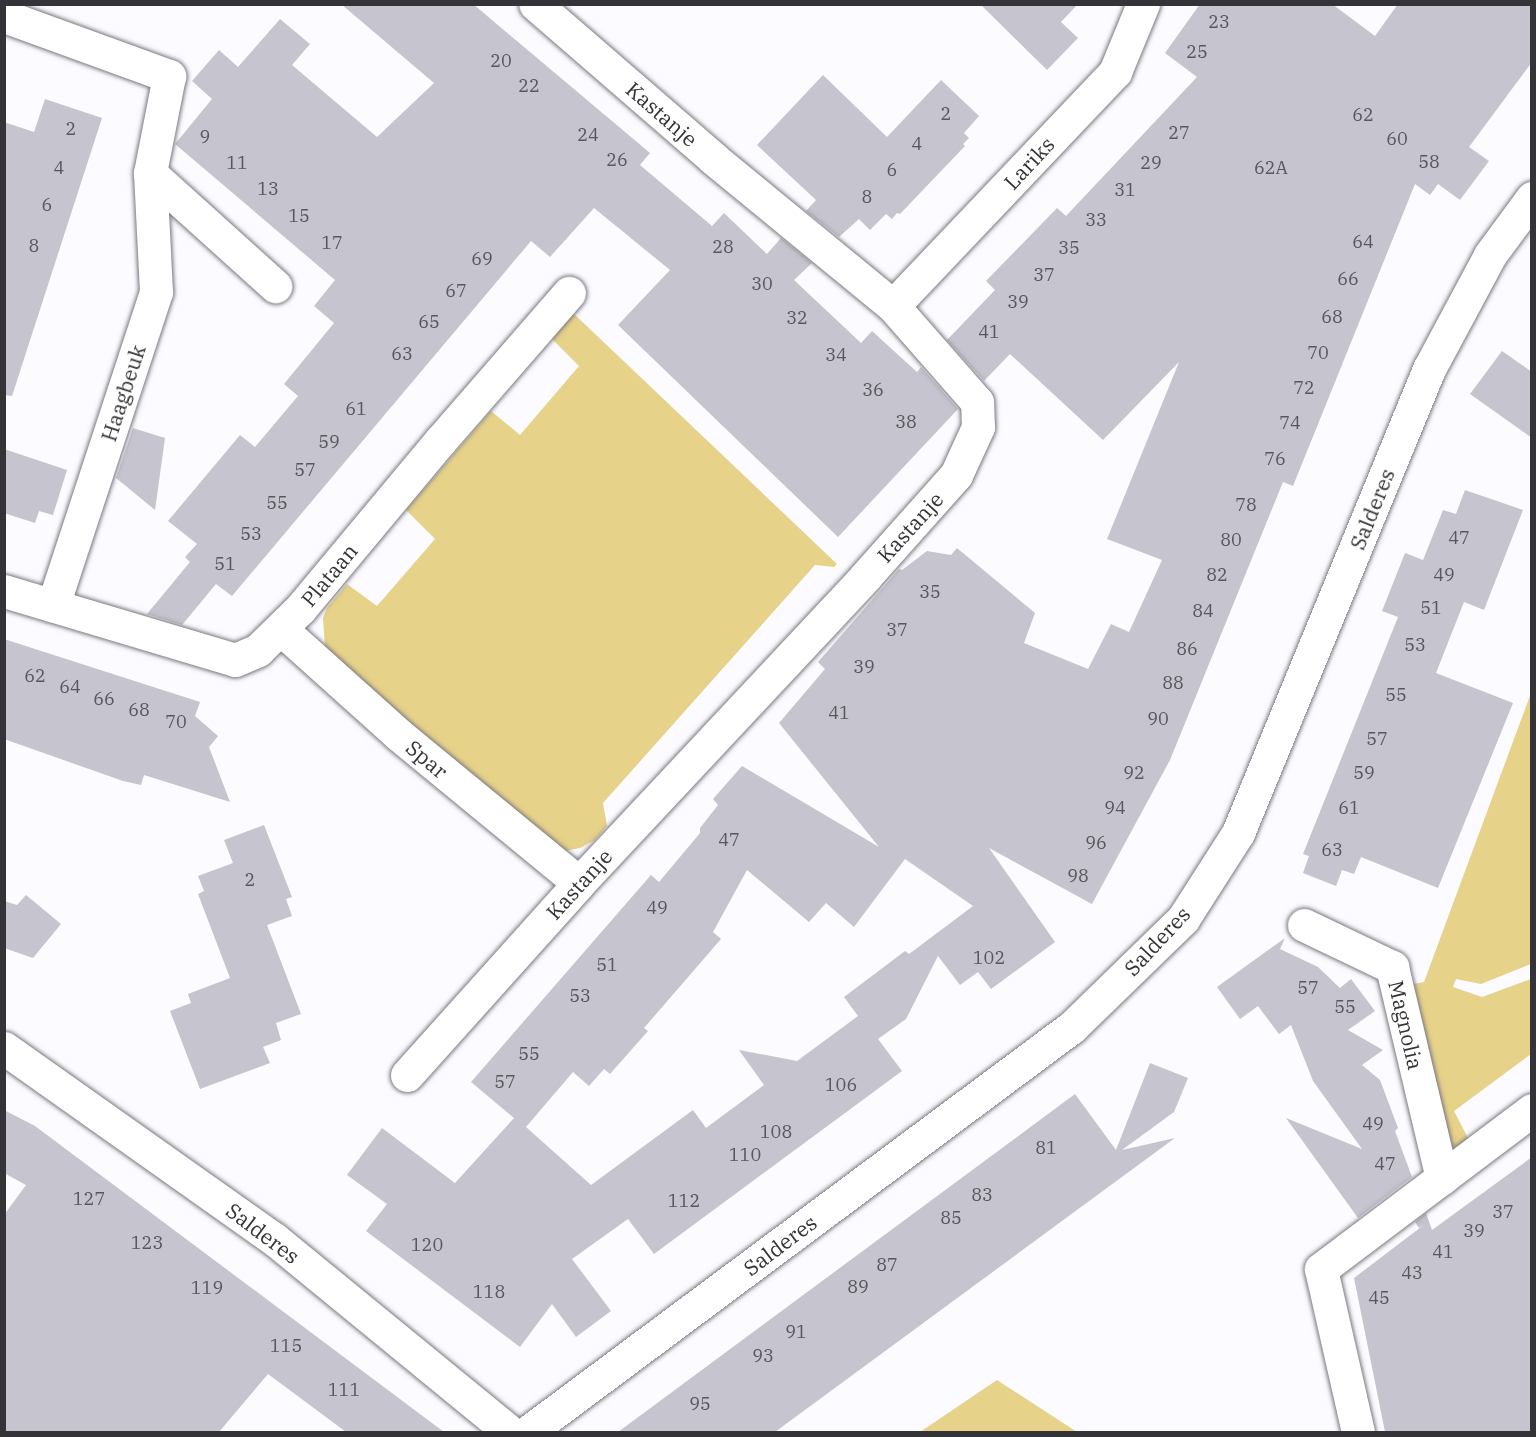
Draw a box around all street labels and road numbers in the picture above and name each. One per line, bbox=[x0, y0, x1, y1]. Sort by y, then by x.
street label: Kastanje bbox=[621, 76, 703, 152]
street label: Lariks bbox=[999, 132, 1059, 194]
street label: Haagbeuk bbox=[96, 342, 150, 444]
street label: Salderes bbox=[1344, 465, 1400, 553]
street label: Kastanje bbox=[872, 487, 948, 567]
street label: Plataan bbox=[295, 538, 363, 612]
street label: Spar bbox=[401, 735, 453, 783]
street label: Kastanje bbox=[541, 844, 617, 924]
street label: Salderes bbox=[1119, 901, 1195, 981]
street label: Magnolia bbox=[1384, 978, 1428, 1072]
street label: Salderes bbox=[221, 1197, 305, 1269]
street label: Salderes bbox=[738, 1209, 822, 1281]

